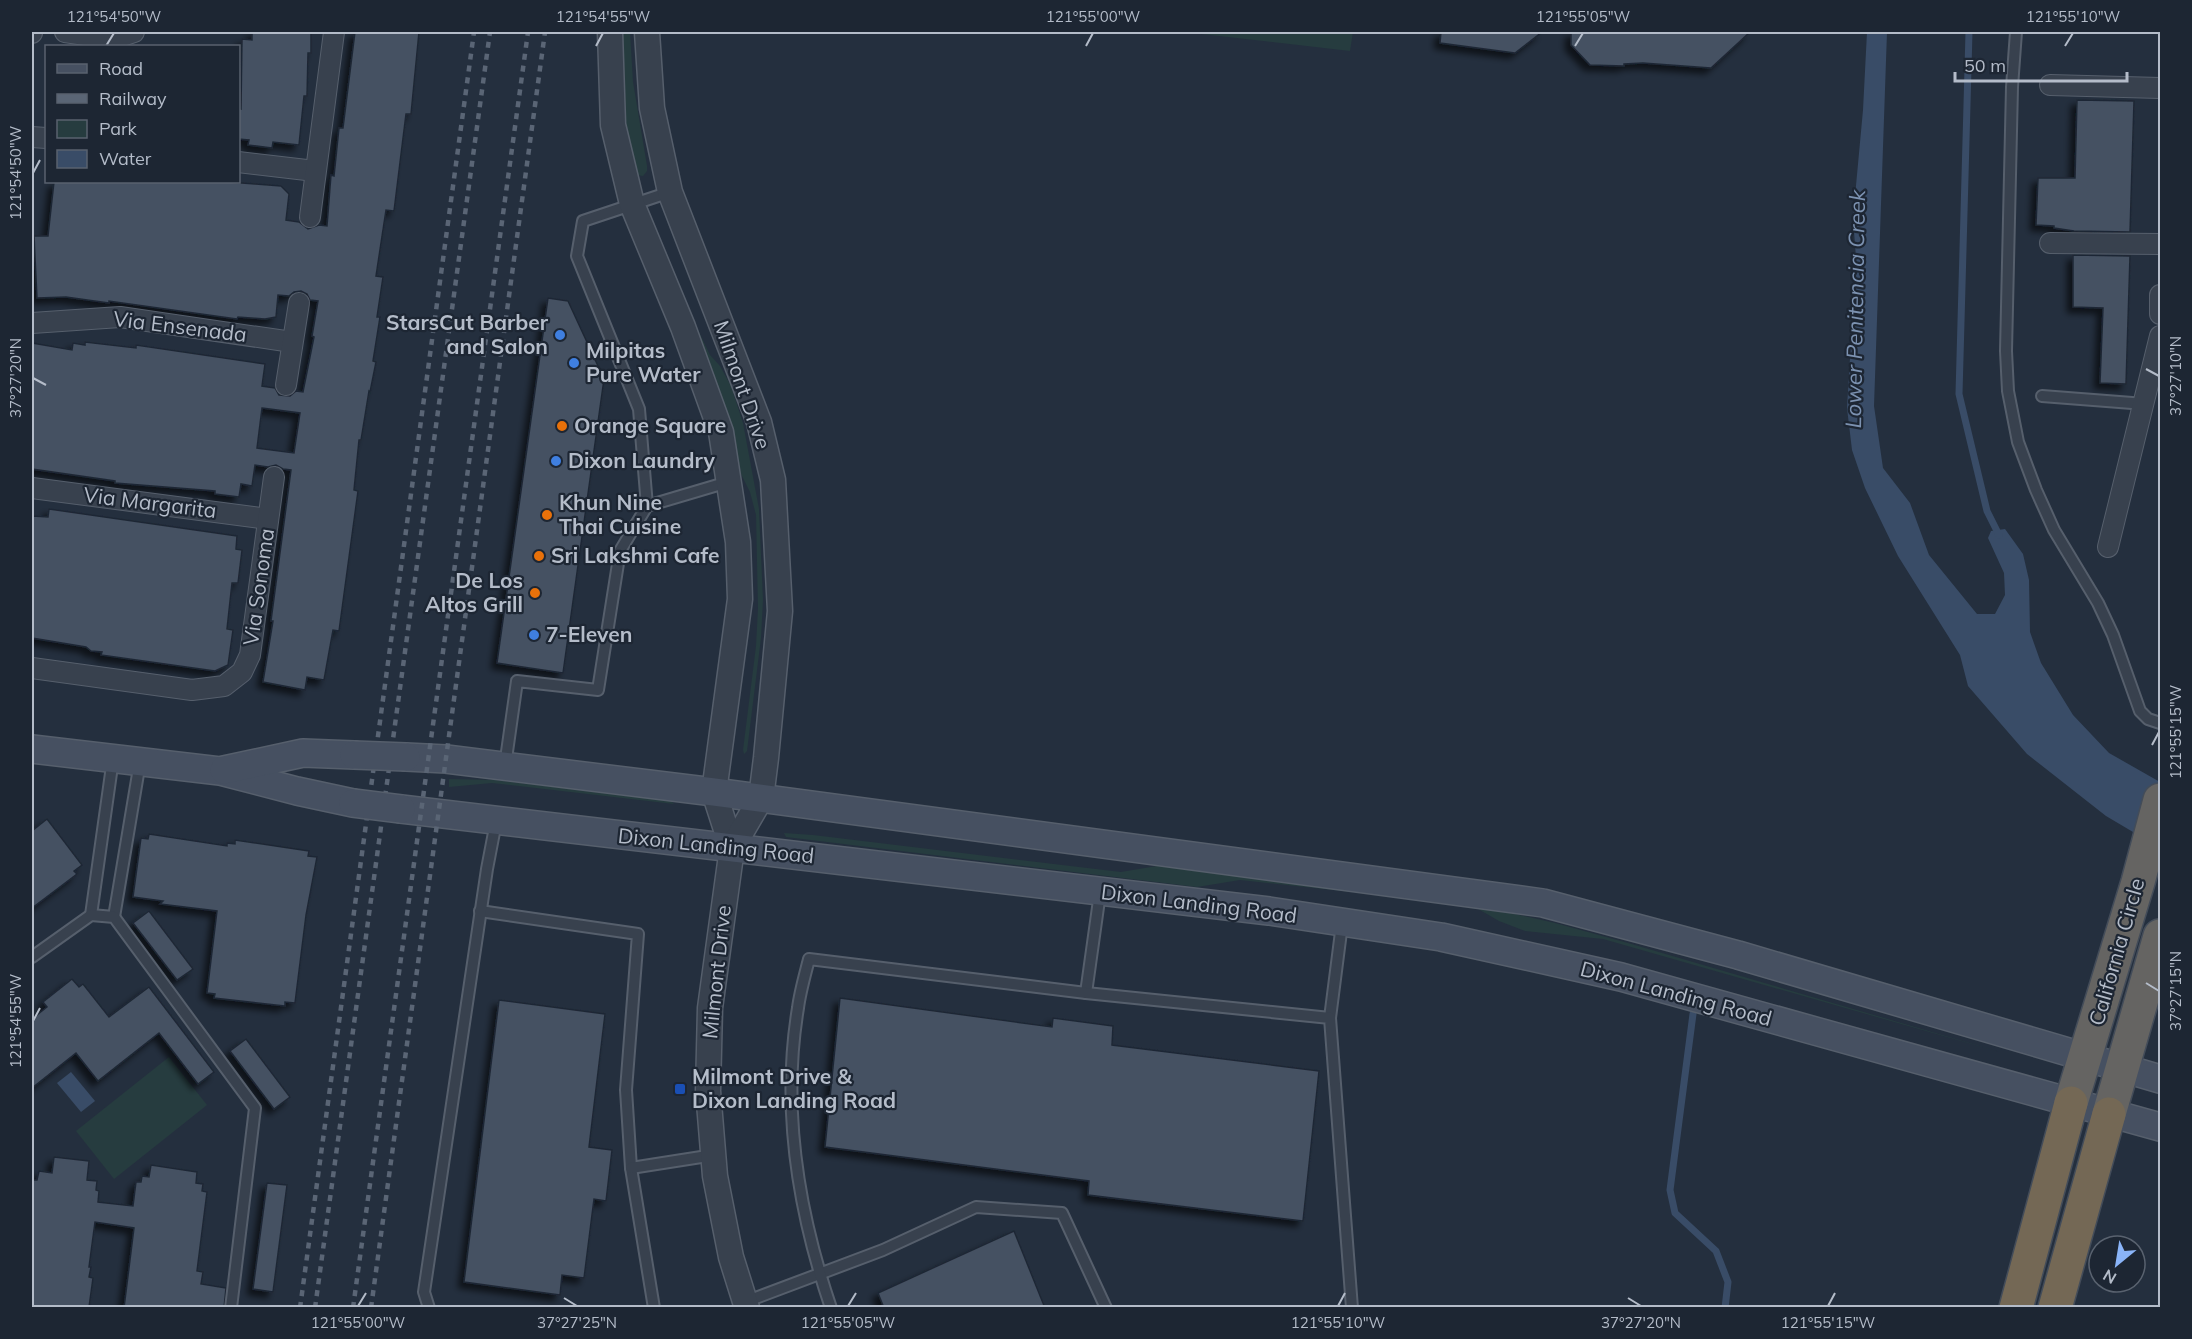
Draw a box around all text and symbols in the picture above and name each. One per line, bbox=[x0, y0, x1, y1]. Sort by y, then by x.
text: 121°54'50"W bbox=[67, 7, 162, 26]
text: 121°54'55"W bbox=[556, 7, 651, 26]
text: 121°55'00"W bbox=[1046, 7, 1141, 26]
text: 121°55'05"W bbox=[1536, 7, 1631, 26]
text: 121°55'10"W bbox=[2026, 7, 2121, 26]
legend bbox=[45, 45, 240, 183]
scale bar bbox=[1955, 45, 2128, 83]
text: 50 m bbox=[1964, 54, 2006, 77]
text: Road bbox=[99, 57, 143, 80]
text: Railway bbox=[99, 87, 167, 110]
text: Park bbox=[99, 117, 138, 140]
text: 121°54'50"W bbox=[6, 125, 25, 220]
text: Water bbox=[99, 147, 152, 170]
water label: Lower Penitencia Creek bbox=[1839, 189, 1871, 428]
street label: Via Ensenada bbox=[112, 305, 248, 347]
place label: StarsCut Barber and Salon bbox=[386, 309, 549, 359]
street label: Milmont Drive bbox=[709, 317, 777, 452]
marker: StarsCut Barber and Salon bbox=[553, 328, 567, 342]
text: 37°27'10"N bbox=[2166, 336, 2185, 416]
place label: Milpitas Pure Water bbox=[586, 337, 701, 387]
text: 37°27'20"N bbox=[6, 338, 25, 418]
marker: Milpitas Pure Water bbox=[567, 356, 581, 370]
place label: Orange Square bbox=[574, 412, 726, 438]
marker: Orange Square bbox=[555, 419, 569, 433]
place label: Dixon Laundry bbox=[568, 447, 715, 473]
marker: Dixon Laundry bbox=[549, 454, 563, 468]
street label: Via Margarita bbox=[82, 481, 218, 523]
place label: Khun Nine Thai Cuisine bbox=[559, 489, 681, 539]
marker: Khun Nine Thai Cuisine bbox=[540, 508, 554, 522]
street label: Via Sonoma bbox=[237, 527, 279, 647]
place label: Sri Lakshmi Cafe bbox=[551, 542, 720, 568]
marker: Sri Lakshmi Cafe bbox=[532, 549, 546, 563]
place label: De Los Altos Grill bbox=[425, 567, 523, 617]
marker: De Los Altos Grill bbox=[528, 586, 542, 600]
place label: 7-Eleven bbox=[546, 621, 633, 647]
marker: 7-Eleven bbox=[527, 628, 541, 642]
text: 121°55'15"W bbox=[2166, 684, 2185, 779]
street label: Dixon Landing Road bbox=[617, 822, 816, 868]
street label: California Circle bbox=[2083, 875, 2149, 1028]
street label: Dixon Landing Road bbox=[1100, 878, 1299, 928]
street label: Milmont Drive bbox=[696, 904, 736, 1040]
text: 37°27'15"N bbox=[2166, 951, 2185, 1031]
street label: Dixon Landing Road bbox=[1578, 955, 1775, 1031]
text: 121°54'55"W bbox=[6, 973, 25, 1068]
place label: Milmont Drive & Dixon Landing Road bbox=[692, 1063, 896, 1113]
marker: Milmont Drive & Dixon Landing Road bbox=[673, 1082, 687, 1096]
north arrow bbox=[2087, 1234, 2147, 1294]
text: N bbox=[2099, 1265, 2120, 1289]
text: 121°55'00"W bbox=[311, 1313, 406, 1332]
text: 37°27'25"N bbox=[537, 1313, 617, 1332]
text: 121°55'05"W bbox=[801, 1313, 896, 1332]
text: 121°55'10"W bbox=[1291, 1313, 1386, 1332]
text: 37°27'20"N bbox=[1601, 1313, 1681, 1332]
text: 121°55'15"W bbox=[1781, 1313, 1876, 1332]

